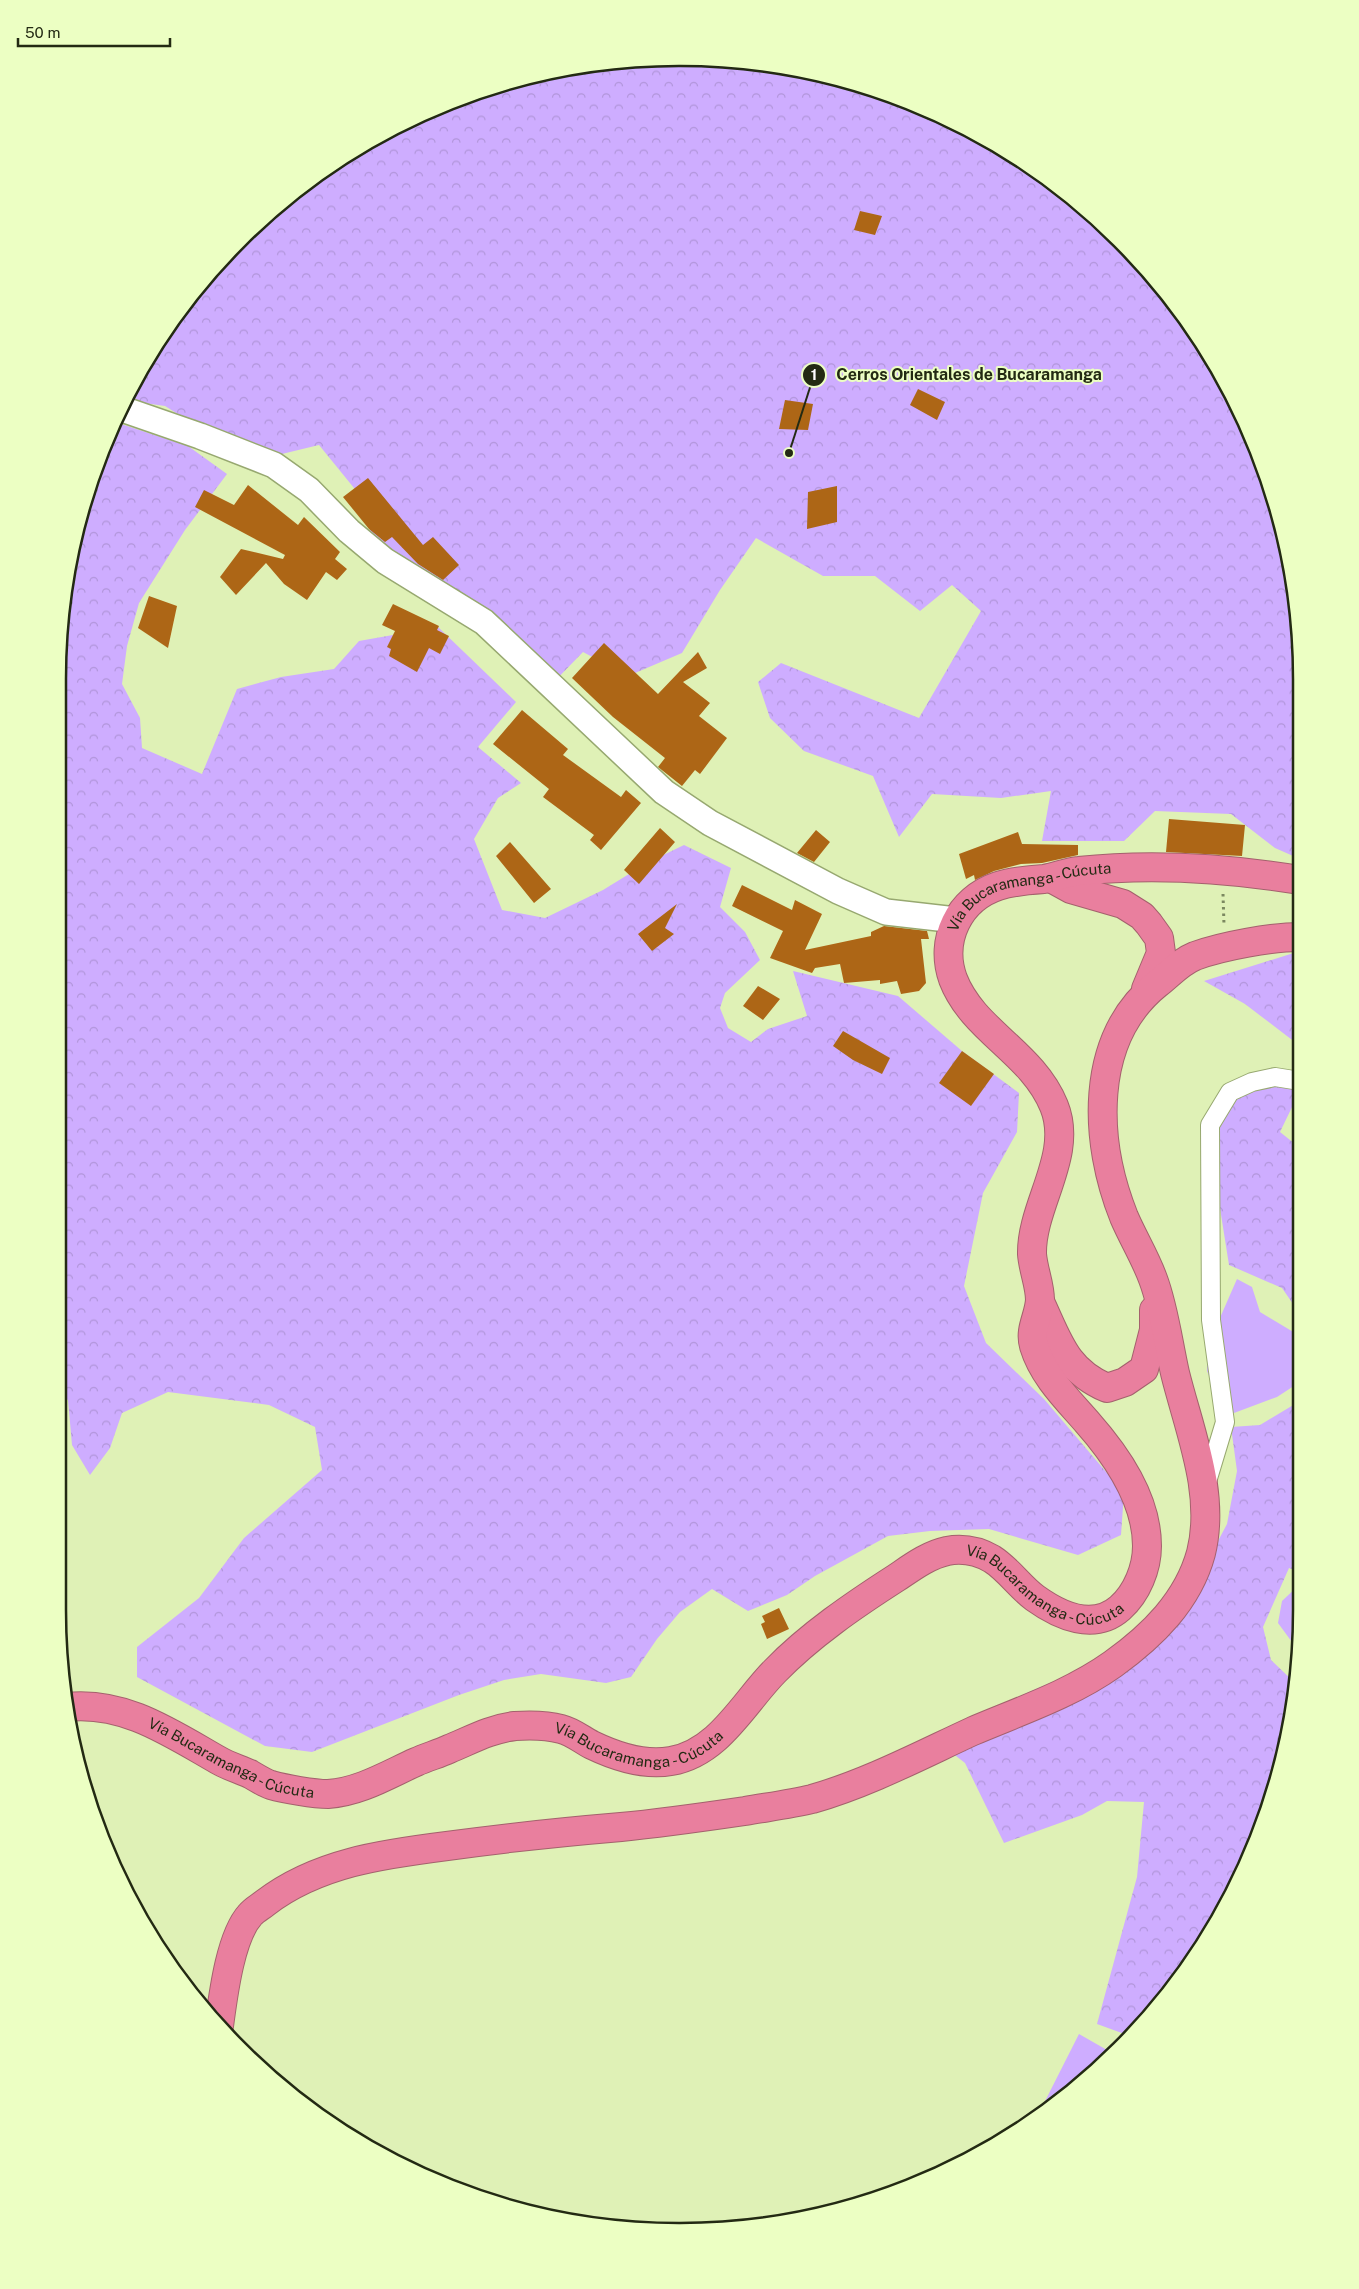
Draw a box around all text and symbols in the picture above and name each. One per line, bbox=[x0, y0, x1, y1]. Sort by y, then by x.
scale bar bbox=[18, 15, 170, 47]
text: 50 m bbox=[25, 24, 60, 41]
callout: Cerros Orientales de Bucaramanga bbox=[801, 359, 1112, 390]
text: Cerros Orientales de Bucaramanga bbox=[836, 365, 1102, 384]
text: 1 bbox=[811, 366, 817, 383]
street label: Vía Bucaramanga - Cúcuta bbox=[944, 859, 1112, 934]
street label: Vía Bucaramanga - Cúcuta bbox=[965, 1541, 1127, 1628]
street label: Vía Bucaramanga - Cúcuta bbox=[146, 1714, 315, 1801]
street label: Vía Bucaramanga - Cúcuta bbox=[544, 1718, 728, 1736]
text: Vía Bucaramanga - Cúcuta bbox=[553, 1719, 726, 1770]

